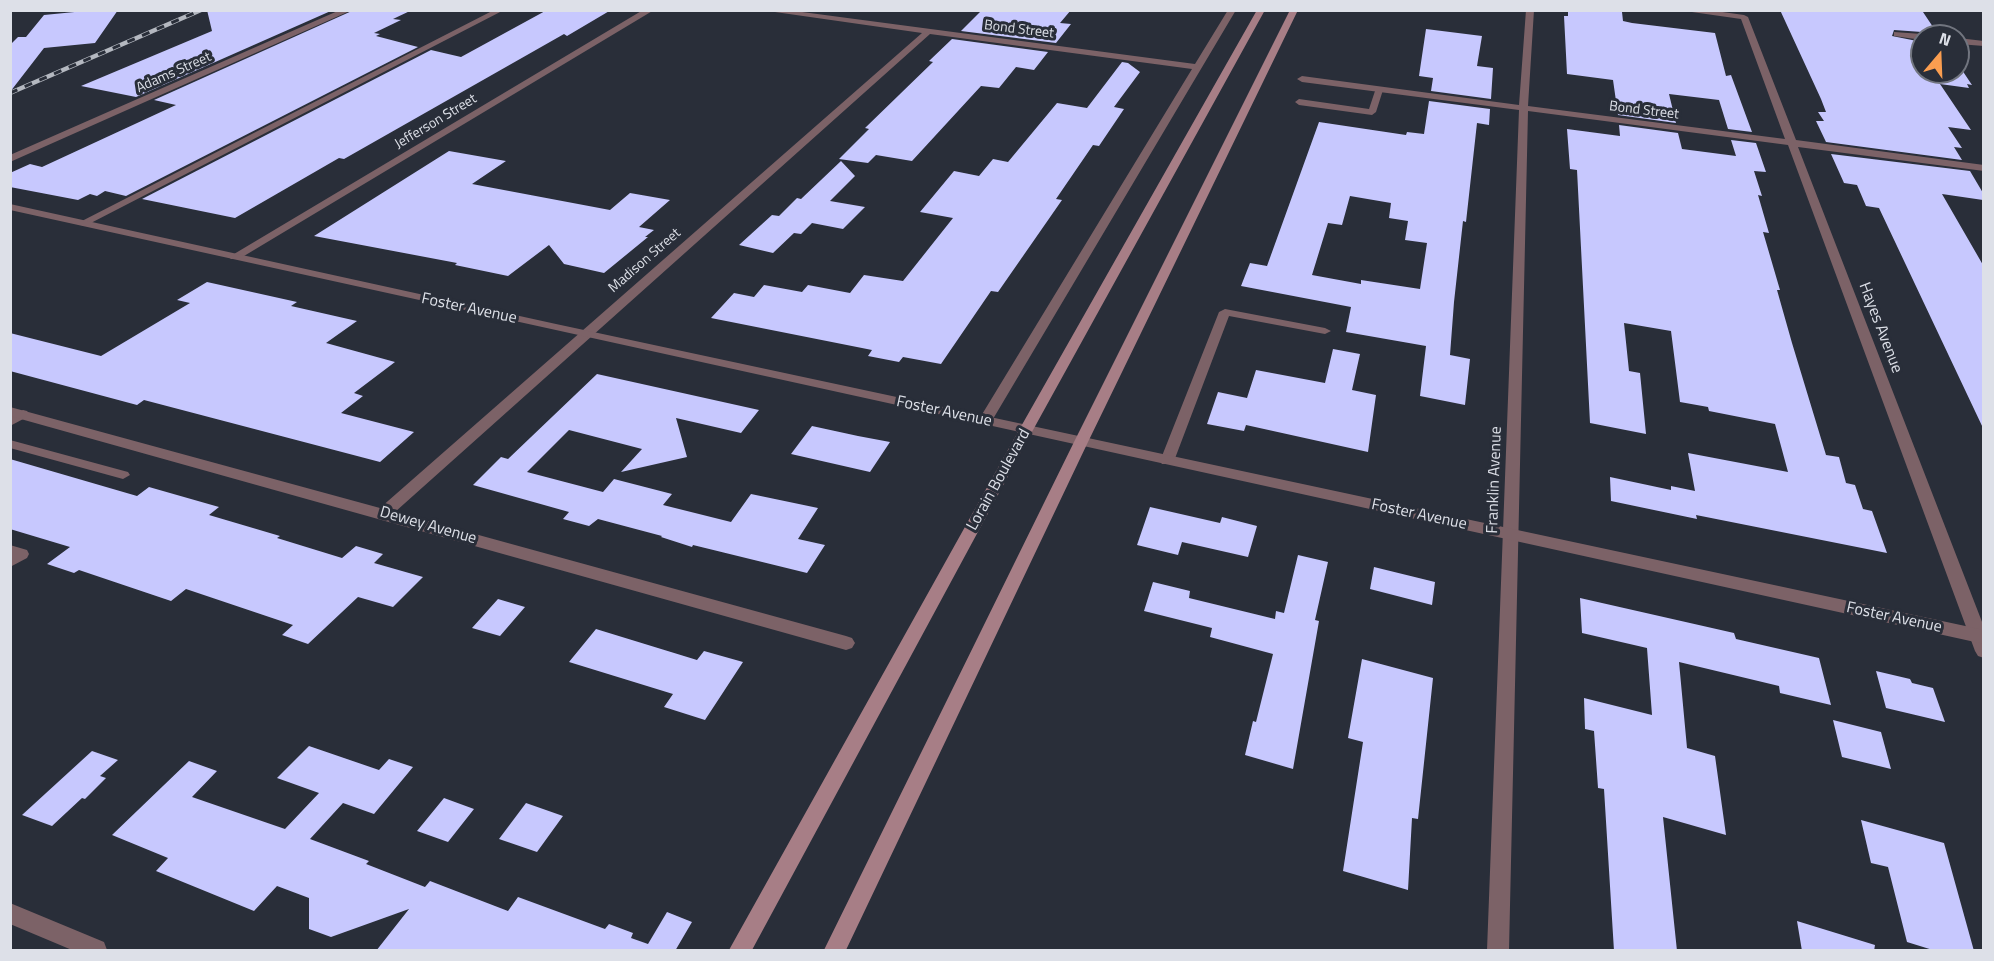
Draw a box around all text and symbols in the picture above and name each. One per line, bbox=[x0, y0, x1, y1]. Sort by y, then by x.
street label: Bond Street bbox=[983, 17, 1055, 43]
north arrow bbox=[1910, 24, 1970, 84]
text: N bbox=[1936, 26, 1954, 52]
street label: Adams Street bbox=[134, 49, 214, 97]
street label: Jefferson Street bbox=[392, 91, 480, 153]
street label: Bond Street bbox=[1608, 98, 1680, 124]
street label: Madison Street bbox=[606, 225, 684, 297]
street label: Hayes Avenue bbox=[1854, 280, 1906, 376]
street label: Foster Avenue bbox=[420, 290, 518, 328]
street label: Foster Avenue bbox=[895, 393, 993, 431]
street label: Lorain Boulevard bbox=[963, 426, 1035, 534]
street label: Franklin Avenue bbox=[1484, 426, 1506, 534]
street label: Foster Avenue bbox=[1370, 496, 1468, 534]
street label: Dewey Avenue bbox=[377, 503, 479, 549]
street label: Foster Avenue bbox=[1845, 599, 1943, 637]

